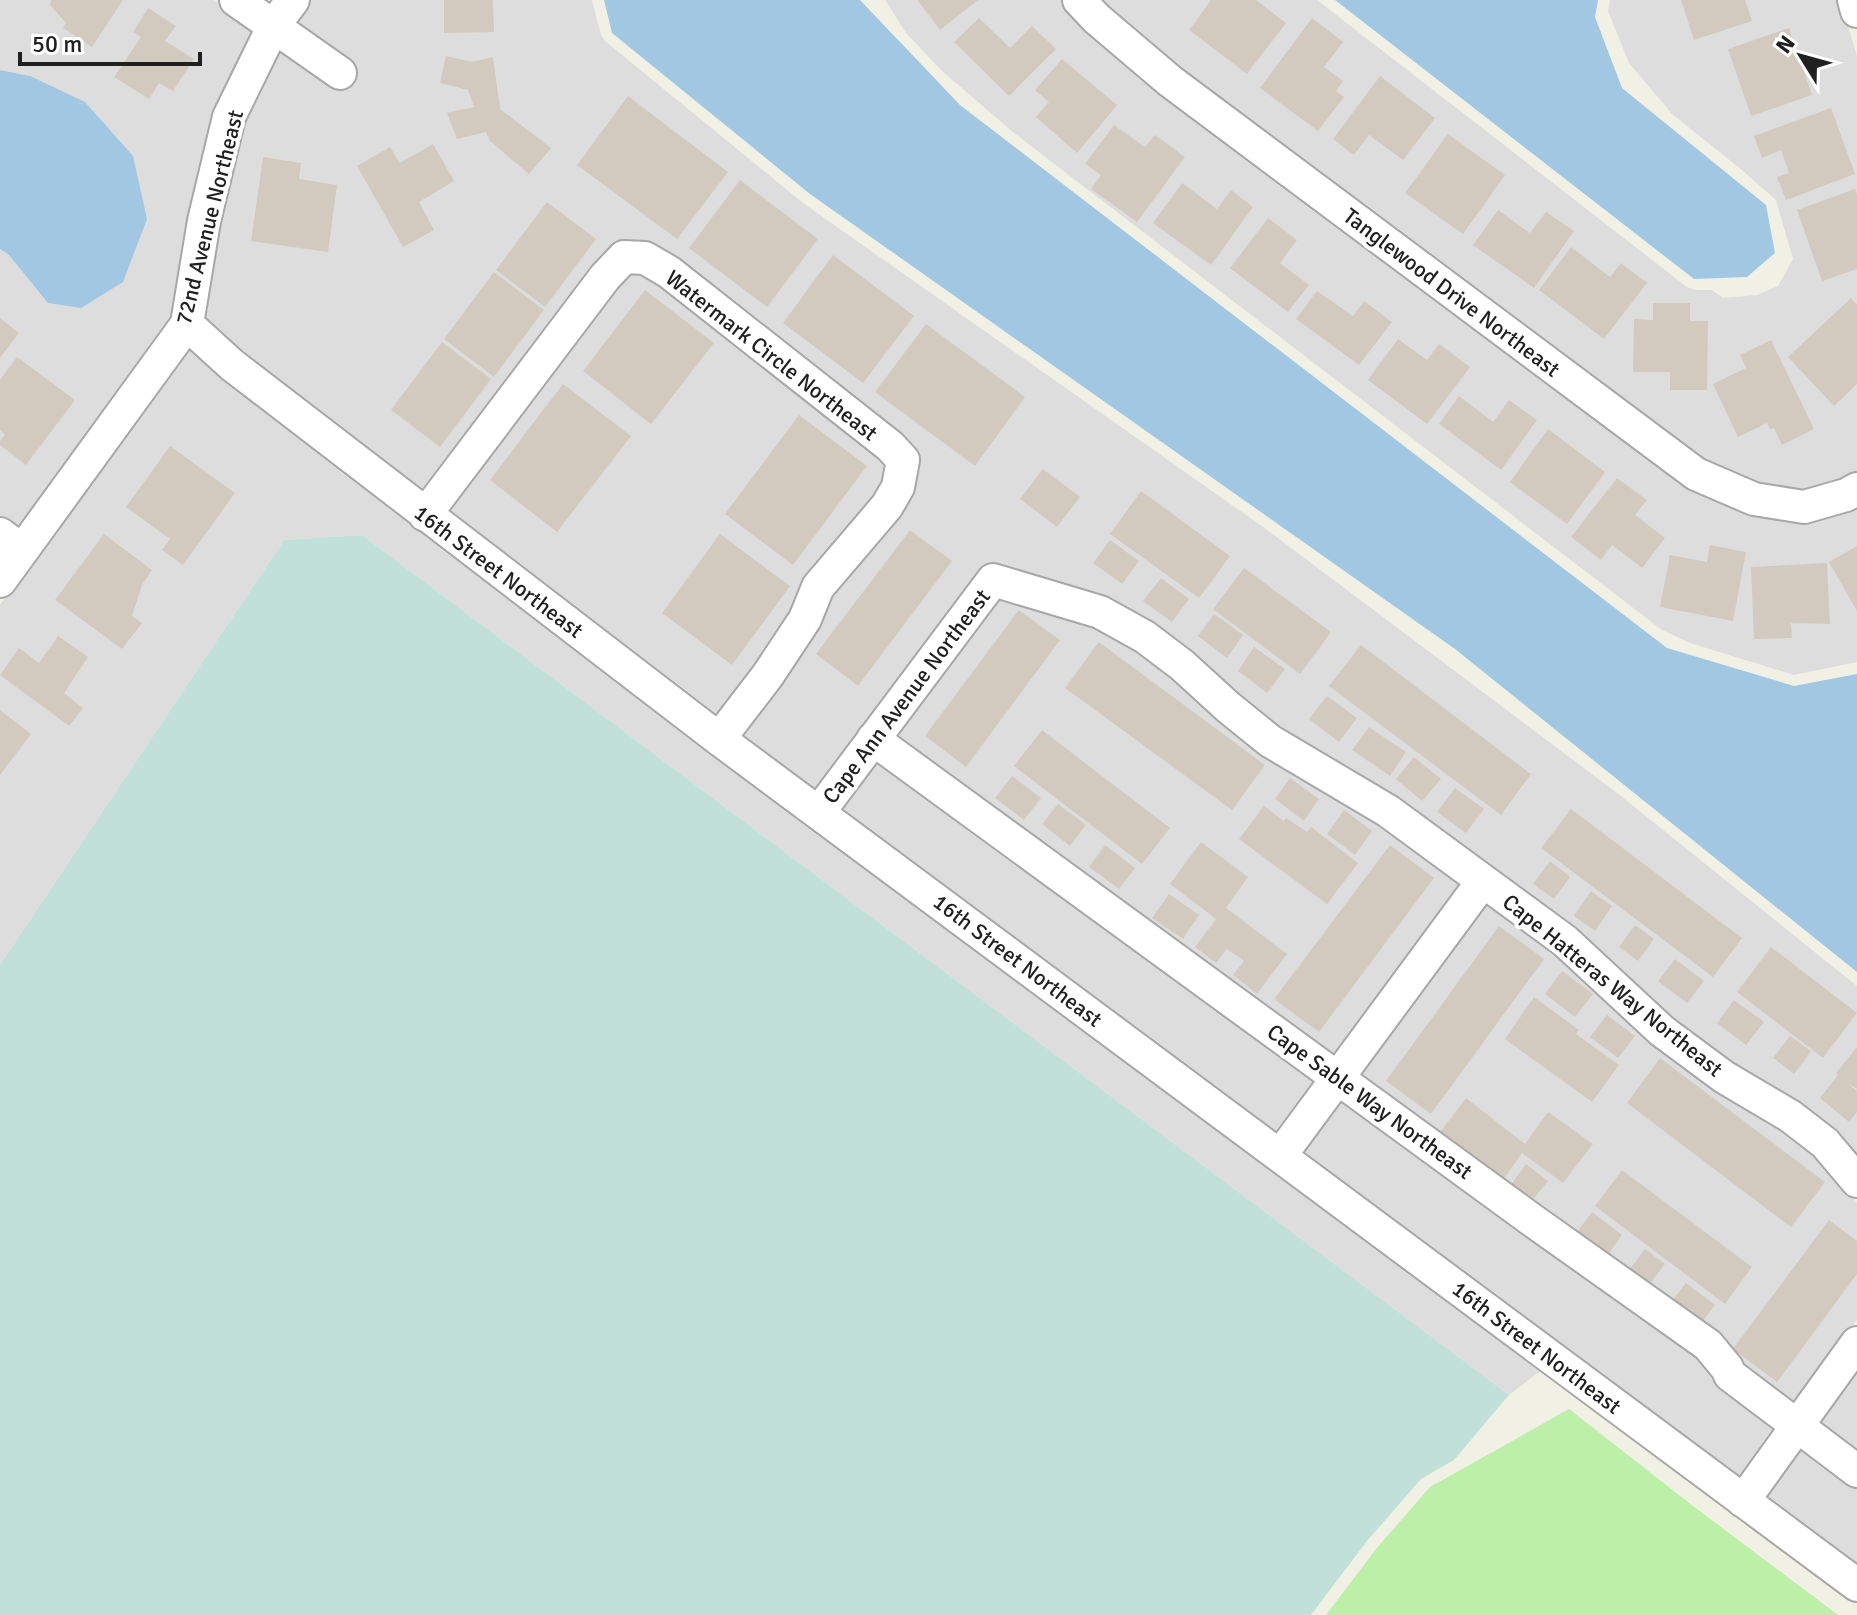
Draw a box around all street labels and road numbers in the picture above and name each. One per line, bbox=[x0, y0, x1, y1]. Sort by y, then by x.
street label: 72nd Avenue Northeast bbox=[170, 107, 249, 327]
street label: Tanglewood Drive Northeast bbox=[1338, 202, 1566, 383]
street label: Watermark Circle Northeast bbox=[660, 264, 883, 447]
street label: 16th Street Northeast bbox=[409, 499, 589, 644]
street label: Cape Ann Avenue Northeast bbox=[817, 583, 996, 809]
street label: 16th Street Northeast bbox=[928, 888, 1108, 1033]
street label: Cape Hatteras Way Northeast bbox=[1497, 888, 1728, 1083]
street label: Cape Sable Way Northeast bbox=[1262, 1018, 1478, 1185]
street label: 16th Street Northeast bbox=[1447, 1275, 1627, 1420]

